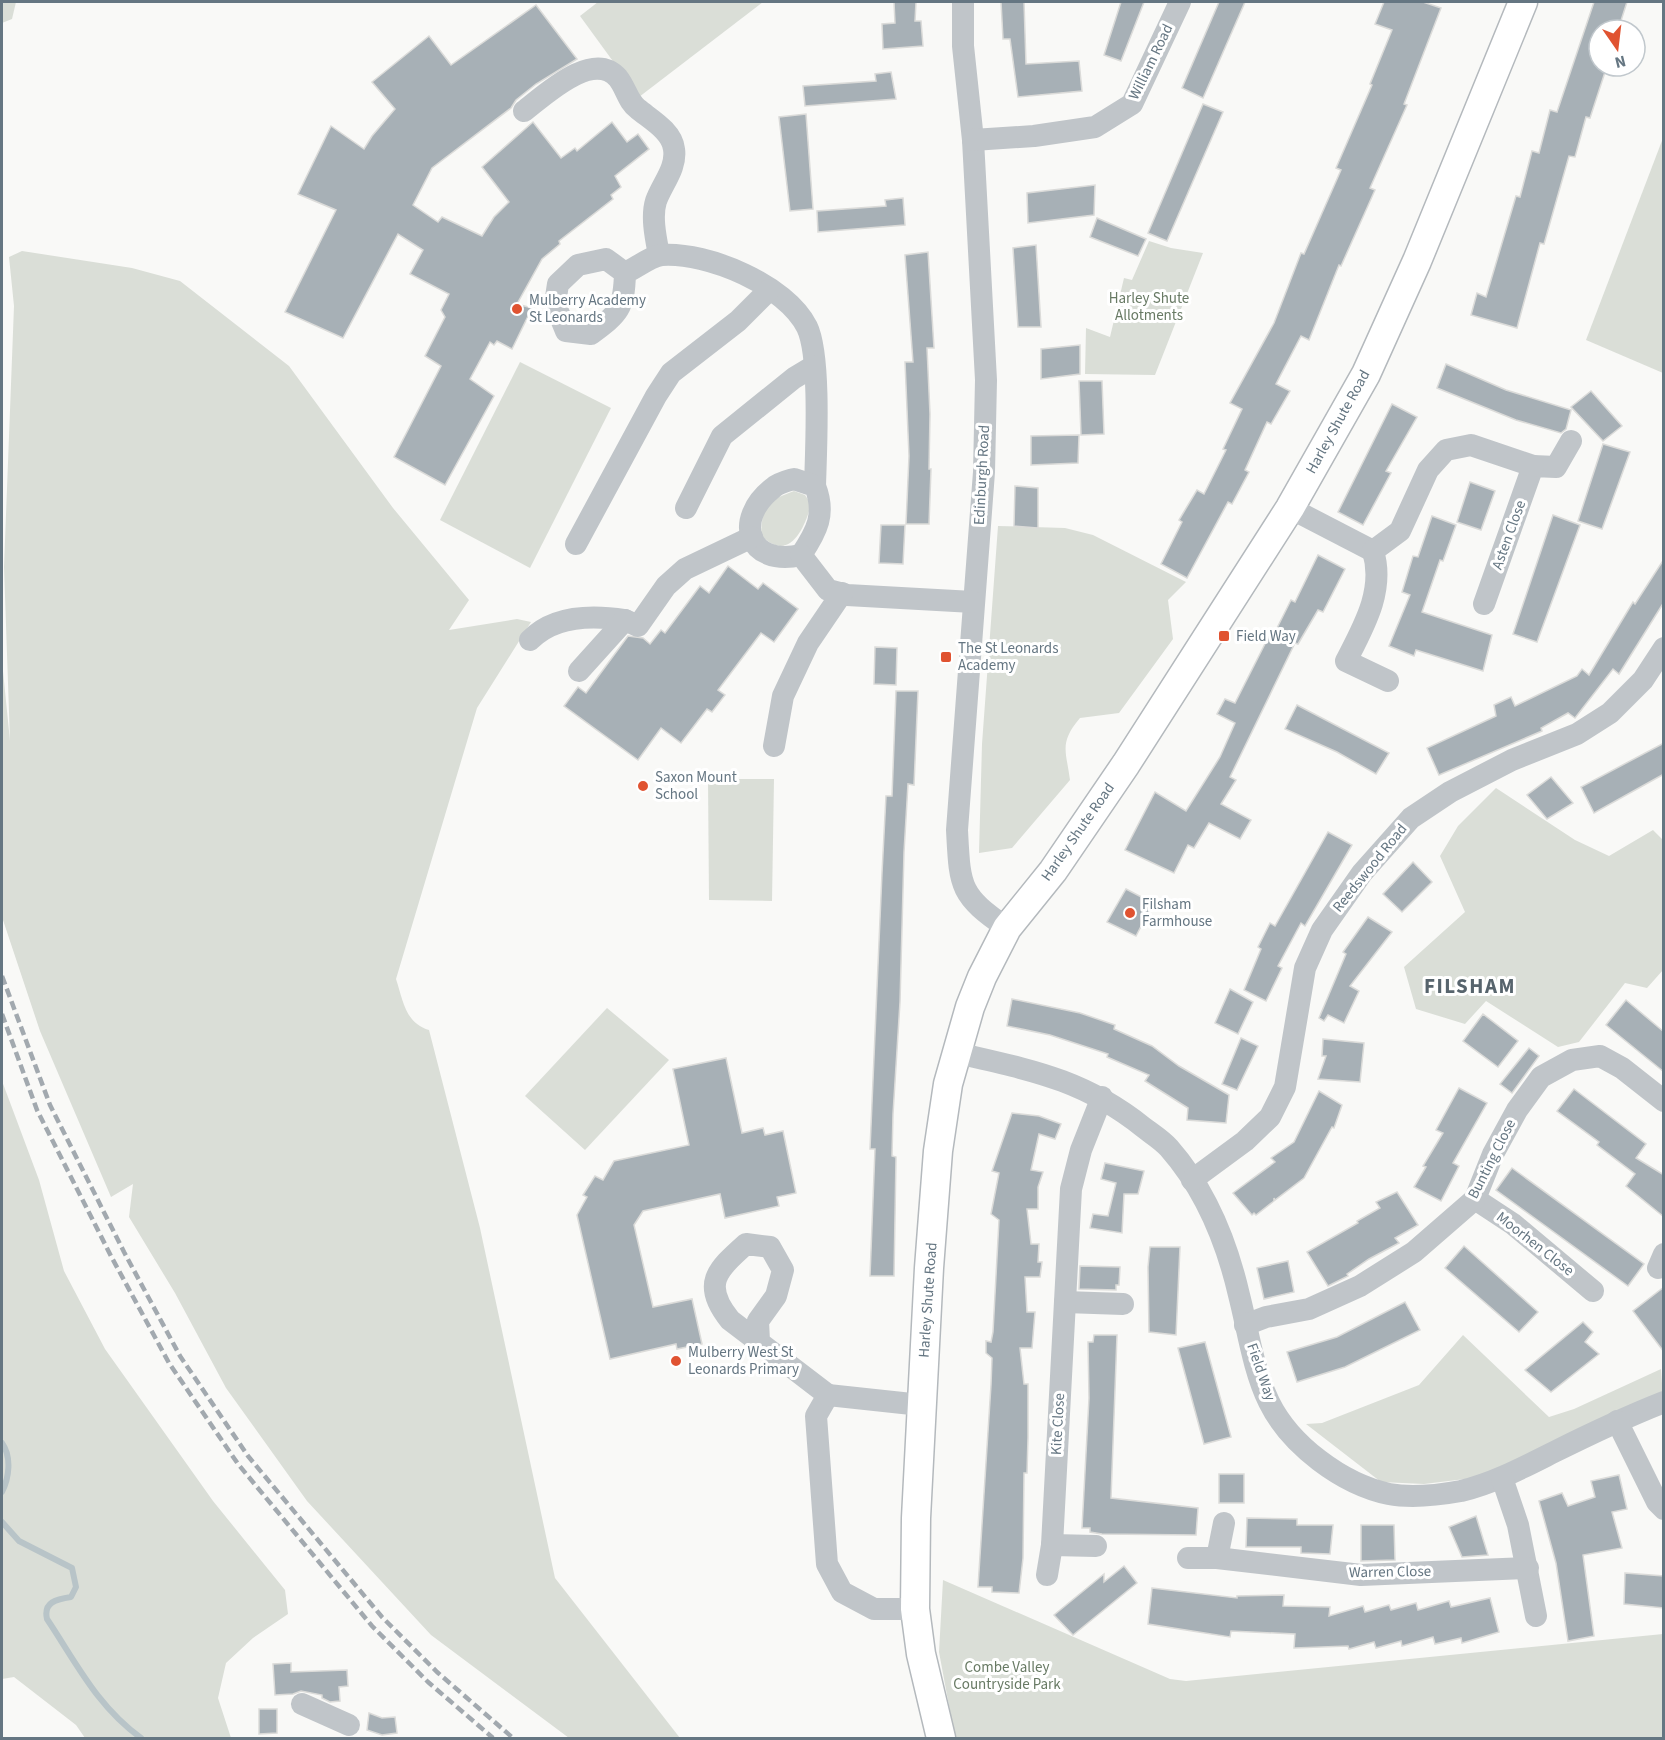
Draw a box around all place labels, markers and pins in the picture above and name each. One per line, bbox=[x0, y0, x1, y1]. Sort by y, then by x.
place label: Mulberry Academy St Leonards bbox=[529, 290, 646, 328]
marker: Mulberry Academy St Leonards bbox=[510, 302, 524, 316]
place label: Field Way bbox=[1236, 626, 1296, 647]
marker: Field Way bbox=[1217, 629, 1231, 643]
place label: The St Leonards Academy bbox=[958, 638, 1058, 676]
marker: The St Leonards Academy bbox=[939, 650, 953, 664]
place label: Saxon Mount School bbox=[655, 767, 737, 805]
marker: Saxon Mount School bbox=[636, 779, 650, 793]
place label: Filsham Farmhouse bbox=[1142, 894, 1212, 932]
marker: Filsham Farmhouse bbox=[1123, 906, 1137, 920]
place label: Mulberry West St Leonards Primary bbox=[688, 1342, 799, 1380]
marker: Mulberry West St Leonards Primary bbox=[669, 1354, 683, 1368]

